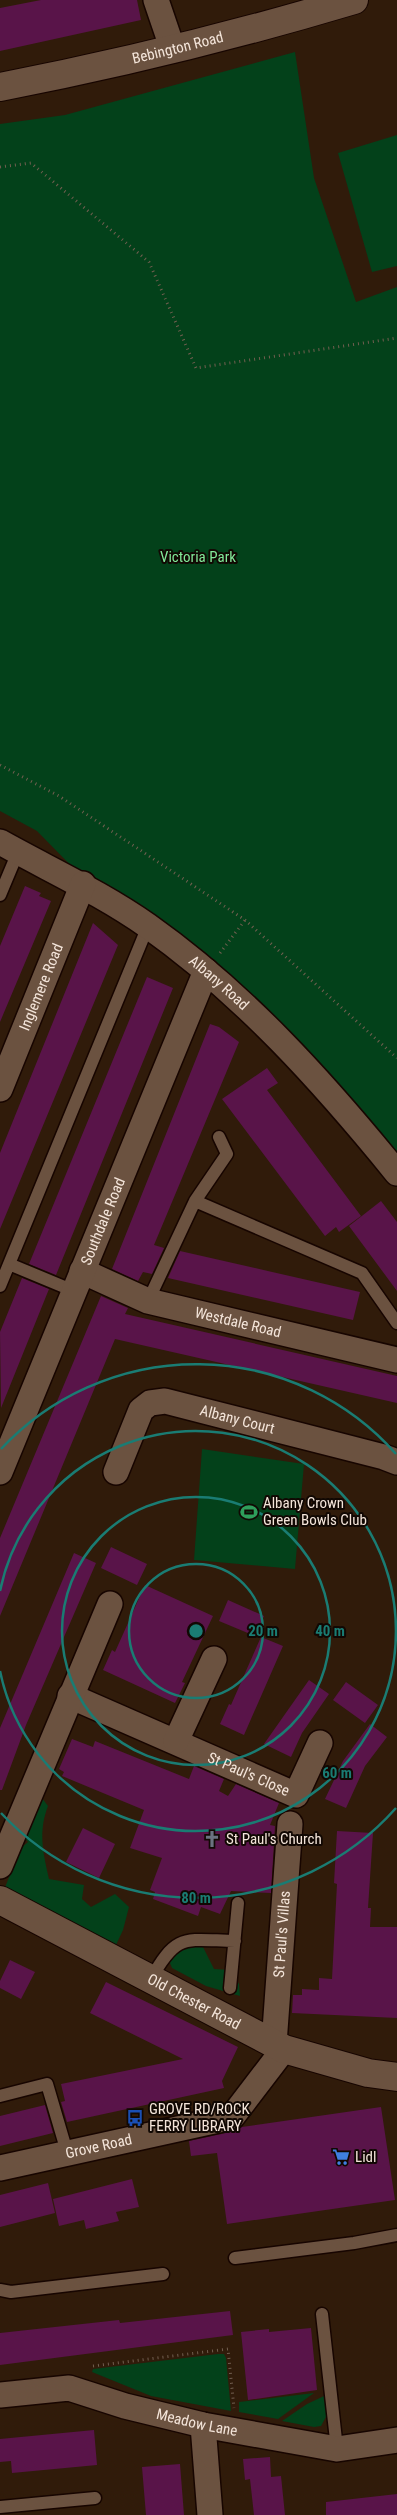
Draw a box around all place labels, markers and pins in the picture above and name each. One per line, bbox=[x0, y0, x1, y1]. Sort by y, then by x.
place label: Albany Crown Green Bowls Club bbox=[263, 1494, 367, 1529]
sports icon: Albany Crown Green Bowls Club bbox=[239, 1502, 259, 1522]
centre of rings bbox=[187, 1622, 205, 1640]
church icon: St Paul's Church bbox=[202, 1829, 222, 1849]
place label: St Paul's Church bbox=[226, 1830, 322, 1848]
place label: GROVE RD/ROCK FERRY LIBRARY bbox=[149, 2100, 251, 2135]
bus stop icon: GROVE RD/ROCK FERRY LIBRARY bbox=[125, 2108, 145, 2128]
supermarket icon: Lidl bbox=[331, 2147, 351, 2167]
place label: Lidl bbox=[355, 2148, 376, 2166]

